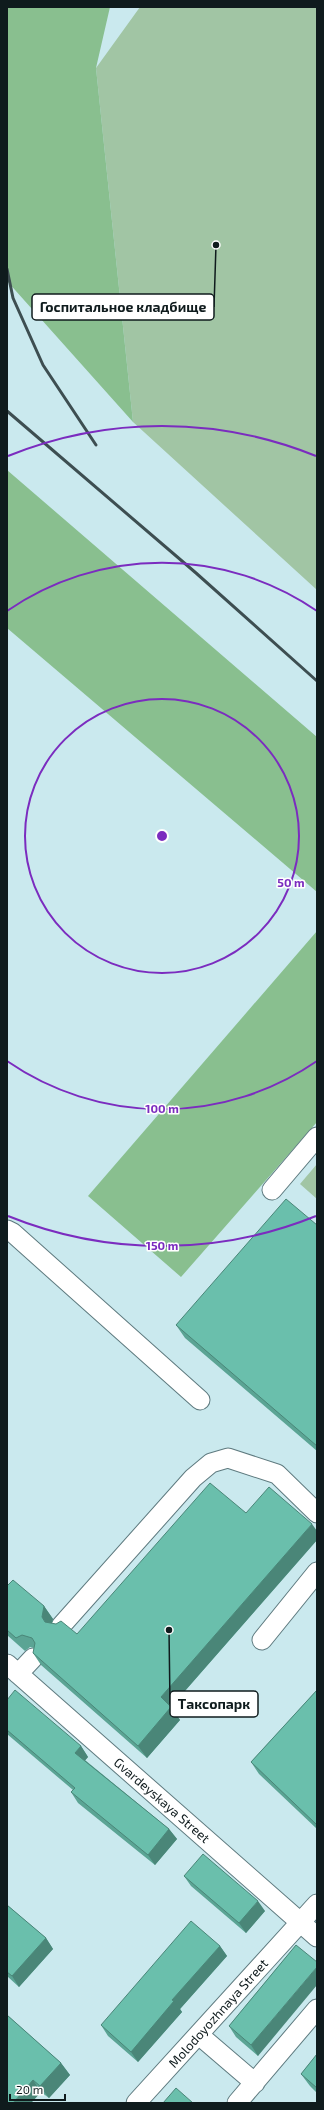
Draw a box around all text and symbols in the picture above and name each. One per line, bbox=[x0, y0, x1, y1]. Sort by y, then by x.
callout: Госпитальное кладбище bbox=[32, 294, 214, 320]
text: Госпитальное кладбище bbox=[40, 298, 206, 315]
centre of rings bbox=[155, 829, 169, 843]
text: 50 m bbox=[277, 875, 305, 889]
text: 100 m bbox=[145, 1101, 179, 1115]
text: 150 m bbox=[146, 1238, 178, 1252]
callout: Таксопарк bbox=[170, 1691, 258, 1717]
text: Таксопарк bbox=[178, 1695, 250, 1712]
street label: Gvardeyskaya Street bbox=[111, 1754, 213, 1846]
street label: Molodoyozhnaya Street bbox=[165, 1955, 271, 2071]
scale bar bbox=[10, 2076, 65, 2102]
text: 20 m bbox=[16, 2082, 43, 2096]

